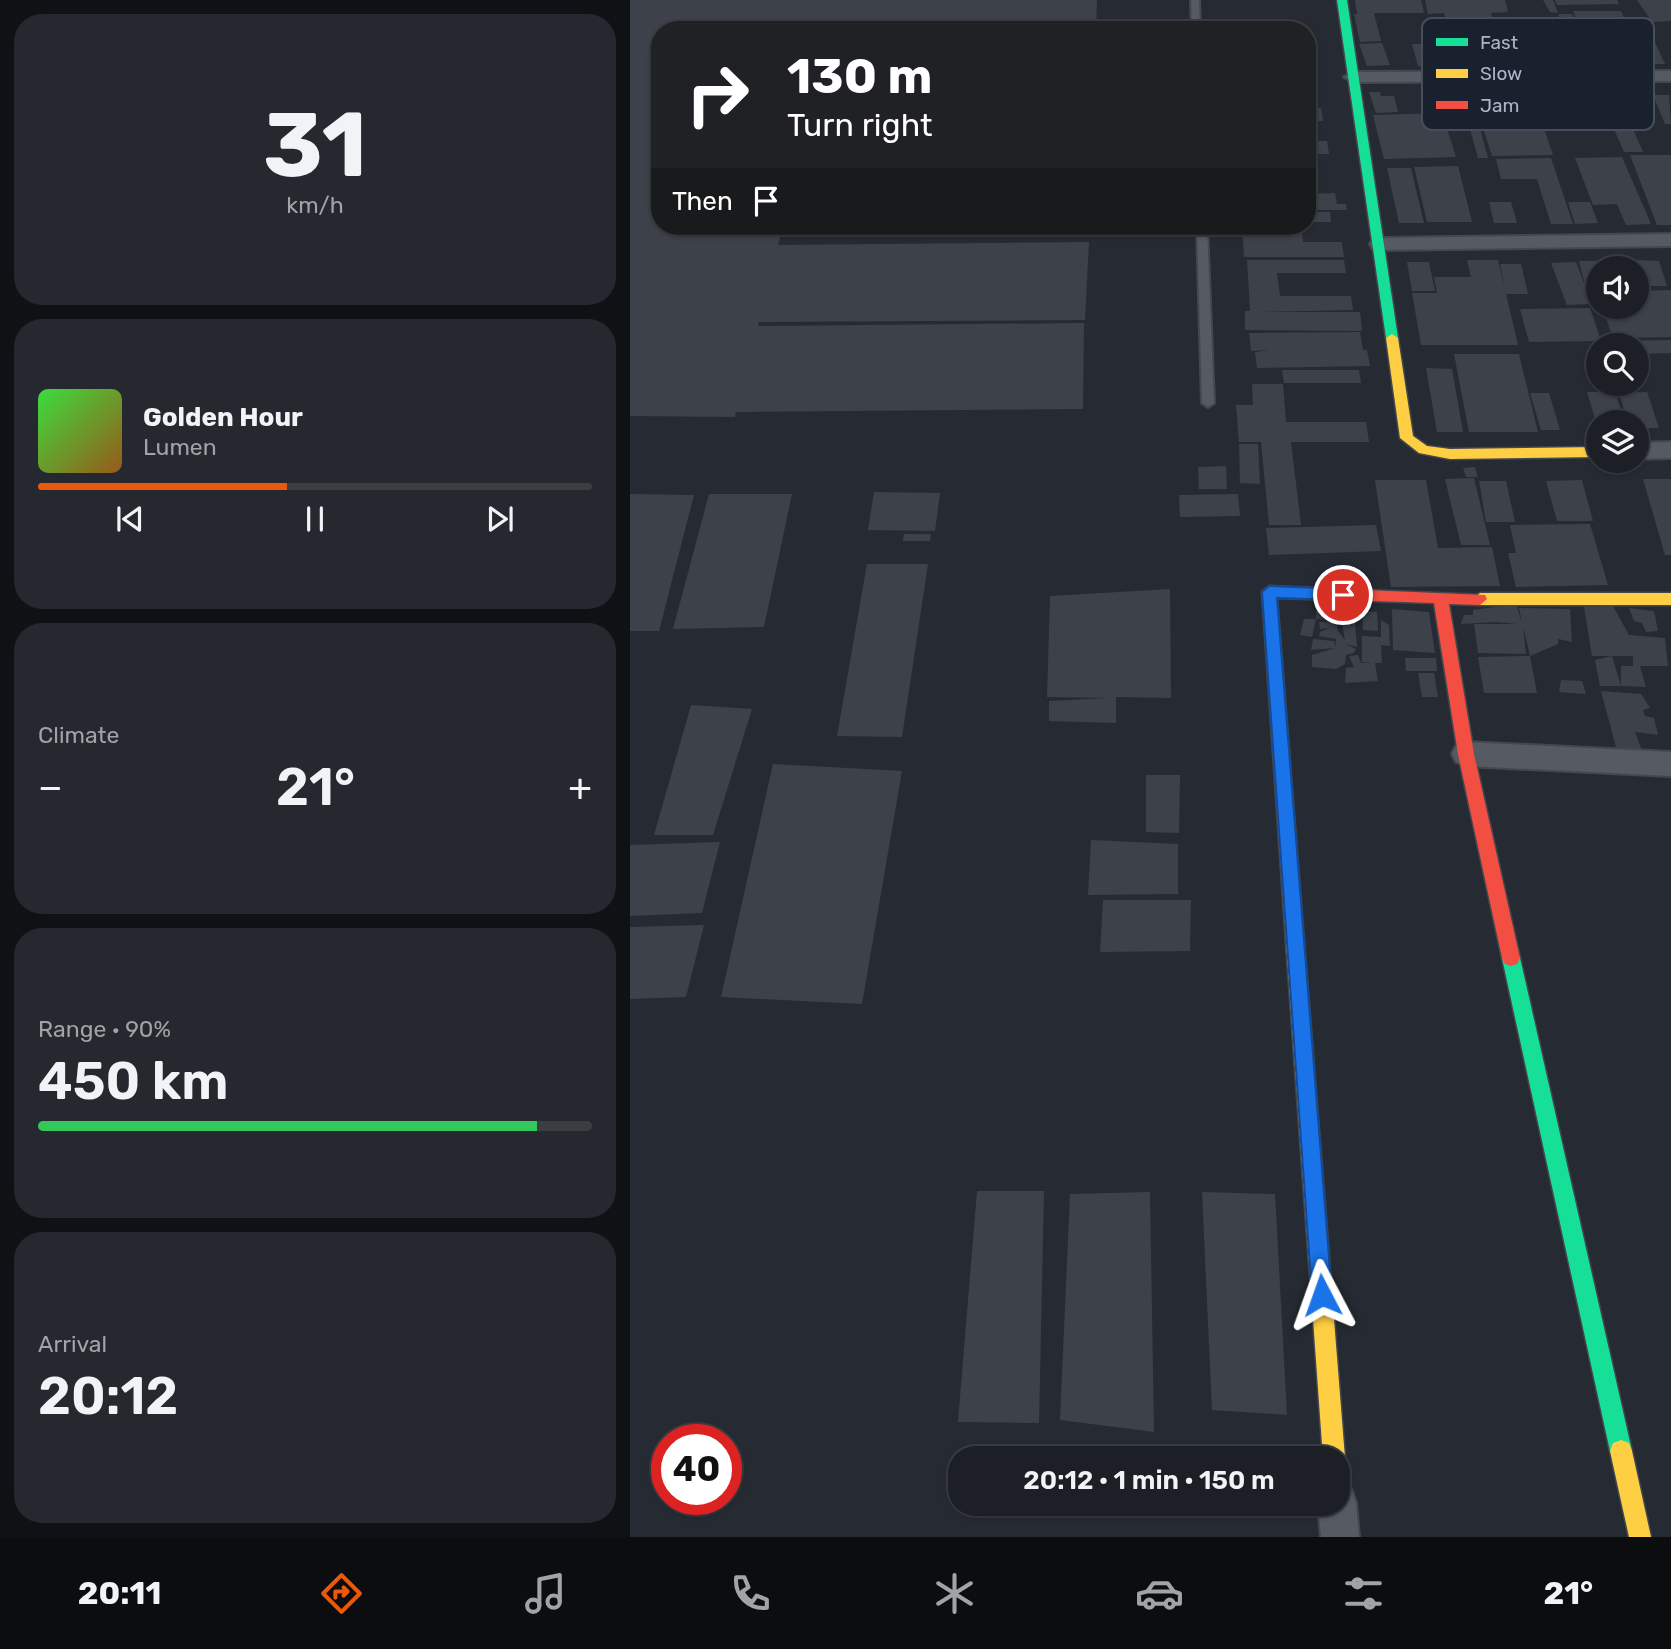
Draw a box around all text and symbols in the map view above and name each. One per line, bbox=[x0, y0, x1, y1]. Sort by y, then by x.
legend bbox=[1422, 18, 1654, 130]
text: Fast bbox=[1480, 31, 1519, 54]
text: 130 m bbox=[787, 47, 932, 105]
icon: right bbox=[672, 49, 763, 140]
text: Slow bbox=[1480, 62, 1522, 85]
text: 31 bbox=[263, 91, 367, 199]
text: Jam bbox=[1480, 94, 1519, 117]
text: Turn right bbox=[787, 106, 932, 144]
icon: arrive bbox=[747, 182, 785, 220]
text: Then bbox=[672, 186, 733, 217]
text: km/h bbox=[286, 191, 344, 219]
map controls bbox=[1586, 256, 1649, 473]
button: sound bbox=[1586, 256, 1649, 319]
button: search bbox=[1586, 333, 1649, 396]
text: Golden Hour bbox=[143, 402, 303, 433]
button: layers bbox=[1586, 410, 1649, 473]
text: Lumen bbox=[143, 433, 217, 461]
icon: previous bbox=[111, 500, 149, 538]
icon: pause bbox=[296, 500, 334, 538]
icon: next bbox=[481, 500, 519, 538]
pin bbox=[1313, 565, 1373, 625]
icon: arrive bbox=[1324, 576, 1362, 614]
text: Climate bbox=[38, 721, 119, 749]
text: 21° bbox=[276, 756, 355, 818]
text: − bbox=[38, 764, 63, 810]
text: + bbox=[568, 764, 592, 810]
text: Range · 90% bbox=[38, 1015, 171, 1043]
text: 450 km bbox=[38, 1050, 229, 1112]
position arrow bbox=[1285, 1258, 1359, 1332]
text: Arrival bbox=[38, 1330, 107, 1358]
text: 20:12 bbox=[38, 1365, 178, 1427]
speed limit sign: 40 bbox=[651, 1424, 742, 1515]
text: 20:12 · 1 min · 150 m bbox=[1023, 1465, 1275, 1496]
icon: directions bbox=[317, 1569, 366, 1618]
icon: music bbox=[521, 1569, 570, 1618]
icon: phone bbox=[726, 1569, 775, 1618]
icon: climate bbox=[930, 1569, 979, 1618]
icon: car bbox=[1135, 1569, 1184, 1618]
icon: filters bbox=[1339, 1569, 1388, 1618]
text: 20:11 bbox=[78, 1574, 161, 1612]
text: 21° bbox=[1543, 1574, 1593, 1612]

